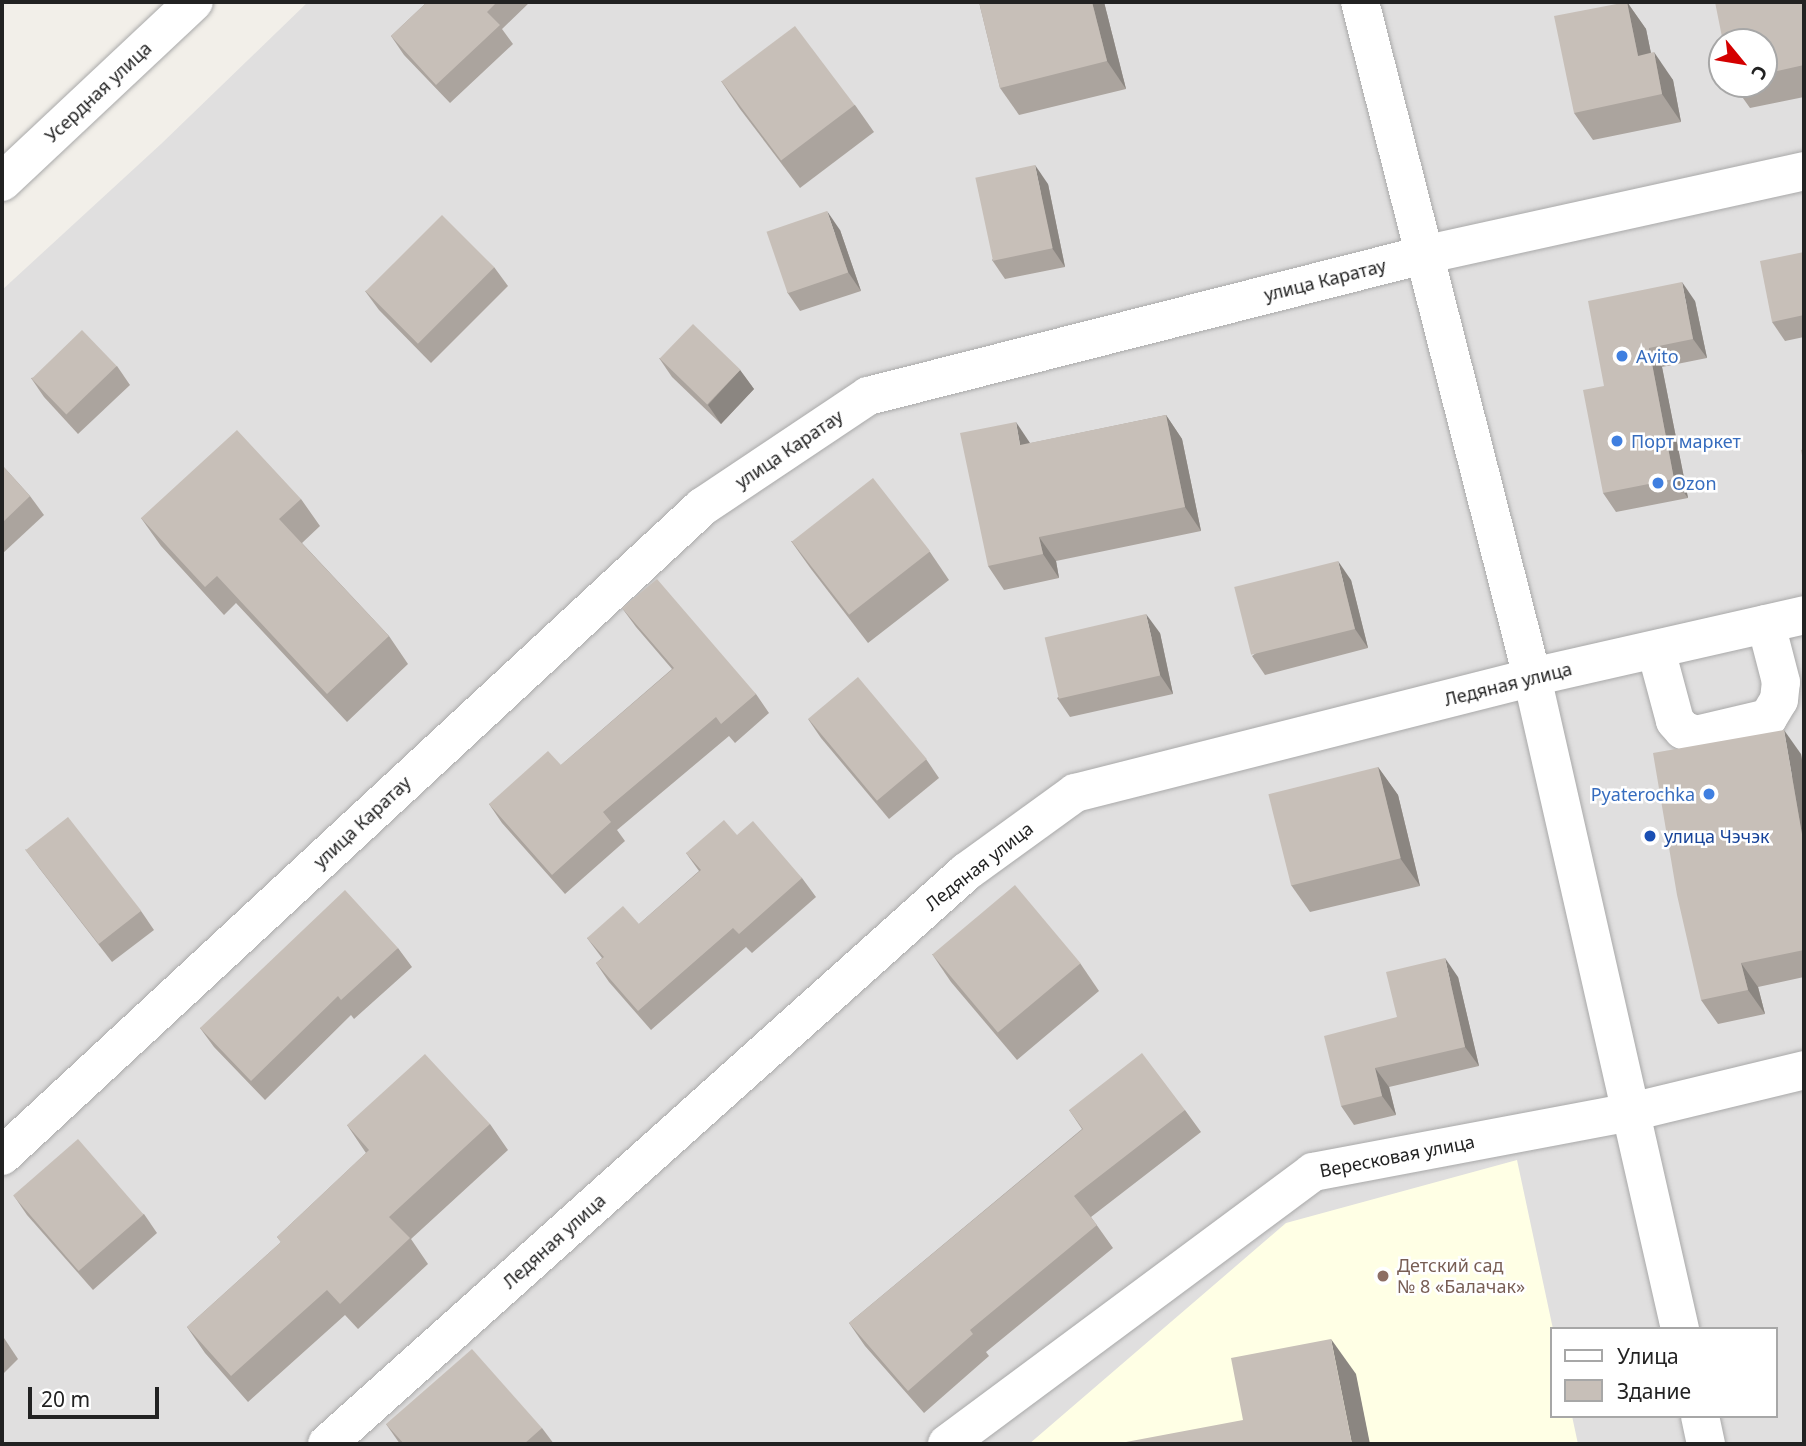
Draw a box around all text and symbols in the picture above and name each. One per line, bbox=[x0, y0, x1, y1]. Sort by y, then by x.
north arrow bbox=[1708, 28, 1778, 98]
street label: Усердная улица bbox=[40, 37, 156, 147]
text: С bbox=[1745, 61, 1774, 84]
street label: улица Каратау bbox=[1262, 254, 1388, 306]
place label: Avito bbox=[1636, 345, 1679, 367]
marker: Avito bbox=[1614, 348, 1630, 364]
street label: улица Каратау bbox=[731, 405, 847, 493]
place label: Порт маркет bbox=[1631, 430, 1741, 452]
marker: Порт маркет bbox=[1609, 433, 1625, 449]
place label: Ozon bbox=[1672, 472, 1717, 494]
marker: Ozon bbox=[1650, 475, 1666, 491]
street label: Ледяная улица bbox=[1442, 658, 1574, 710]
street label: улица Каратау bbox=[309, 772, 415, 872]
place label: Pyaterochka bbox=[1591, 783, 1695, 805]
marker: Pyaterochka bbox=[1701, 786, 1717, 802]
street label: Ледяная улица bbox=[921, 817, 1037, 915]
place label: улица Чэчэк bbox=[1664, 825, 1770, 847]
marker: улица Чэчэк bbox=[1642, 828, 1658, 844]
street label: Вересковая улица bbox=[1318, 1130, 1476, 1182]
street label: Ледяная улица bbox=[498, 1189, 610, 1293]
place label: Детский сад № 8 «Балачак» bbox=[1397, 1255, 1525, 1298]
marker: Детский сад № 8 «Балачак» bbox=[1375, 1268, 1391, 1284]
legend bbox=[1550, 1327, 1778, 1418]
text: Улица bbox=[1617, 1342, 1679, 1370]
scale bar bbox=[32, 1372, 163, 1416]
text: Здание bbox=[1617, 1377, 1691, 1405]
text: 20 m bbox=[41, 1385, 90, 1413]

